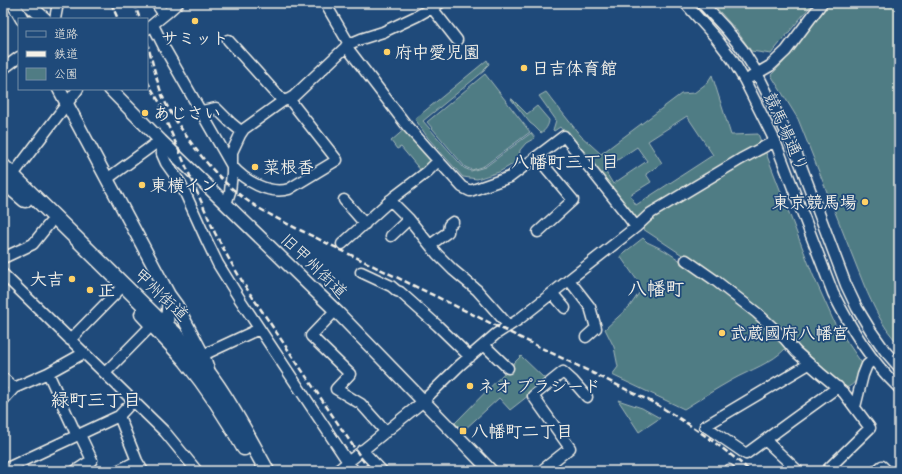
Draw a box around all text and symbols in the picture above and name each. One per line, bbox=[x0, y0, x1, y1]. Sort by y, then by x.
marker: サミット bbox=[190, 16, 200, 26]
legend bbox=[18, 18, 148, 90]
text: 道路 bbox=[54, 26, 78, 42]
place label: サミット bbox=[161, 28, 229, 49]
place label: 府中愛児園 bbox=[395, 42, 480, 63]
text: 鉄道 bbox=[54, 46, 78, 62]
marker: 府中愛児園 bbox=[382, 47, 392, 57]
place label: 日吉体育館 bbox=[532, 58, 617, 79]
marker: 日吉体育館 bbox=[519, 63, 529, 73]
text: 公園 bbox=[54, 66, 78, 82]
street label: 競馬場通り bbox=[759, 89, 813, 175]
place label: あじさい bbox=[153, 103, 221, 124]
marker: あじさい bbox=[140, 108, 150, 118]
district label: 八幡町三丁目 bbox=[511, 151, 619, 173]
place label: 菜根香 bbox=[263, 157, 314, 178]
marker: 菜根香 bbox=[250, 162, 260, 172]
place label: 東横イン bbox=[150, 175, 218, 196]
marker: 東横イン bbox=[137, 180, 147, 190]
place label: 東京競馬場 bbox=[772, 192, 857, 213]
marker: 東京競馬場 bbox=[860, 197, 870, 207]
street label: 旧甲州街道 bbox=[276, 229, 352, 303]
street label: 甲州街道 bbox=[129, 264, 193, 326]
place label: 大吉 bbox=[30, 269, 64, 290]
marker: 大吉 bbox=[67, 274, 77, 284]
district label: 八幡町 bbox=[627, 277, 685, 301]
place label: 正 bbox=[98, 280, 115, 301]
marker: 正 bbox=[85, 285, 95, 295]
place label: 武蔵國府八幡宮 bbox=[730, 323, 849, 344]
marker: 武蔵國府八幡宮 bbox=[717, 328, 727, 338]
place label: ネオ プラシード bbox=[478, 376, 601, 397]
marker: ネオ プラシード bbox=[465, 381, 475, 391]
district label: 緑町三丁目 bbox=[51, 389, 141, 411]
place label: 八幡町二丁目 bbox=[471, 421, 573, 442]
marker: 八幡町二丁目 bbox=[458, 426, 468, 436]

